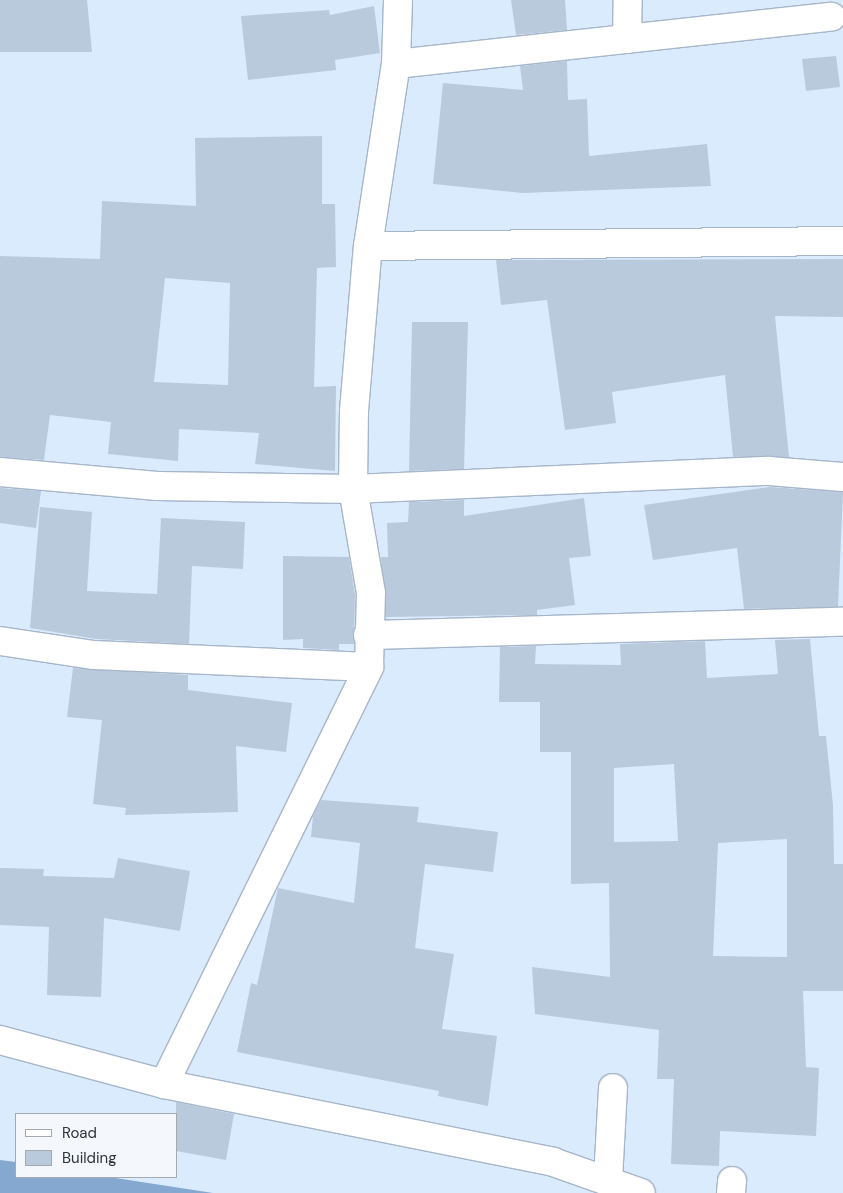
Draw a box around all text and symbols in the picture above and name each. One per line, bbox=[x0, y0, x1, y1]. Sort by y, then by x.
legend bbox=[15, 1113, 178, 1178]
text: Road bbox=[62, 1123, 97, 1143]
text: Building bbox=[62, 1148, 117, 1168]

